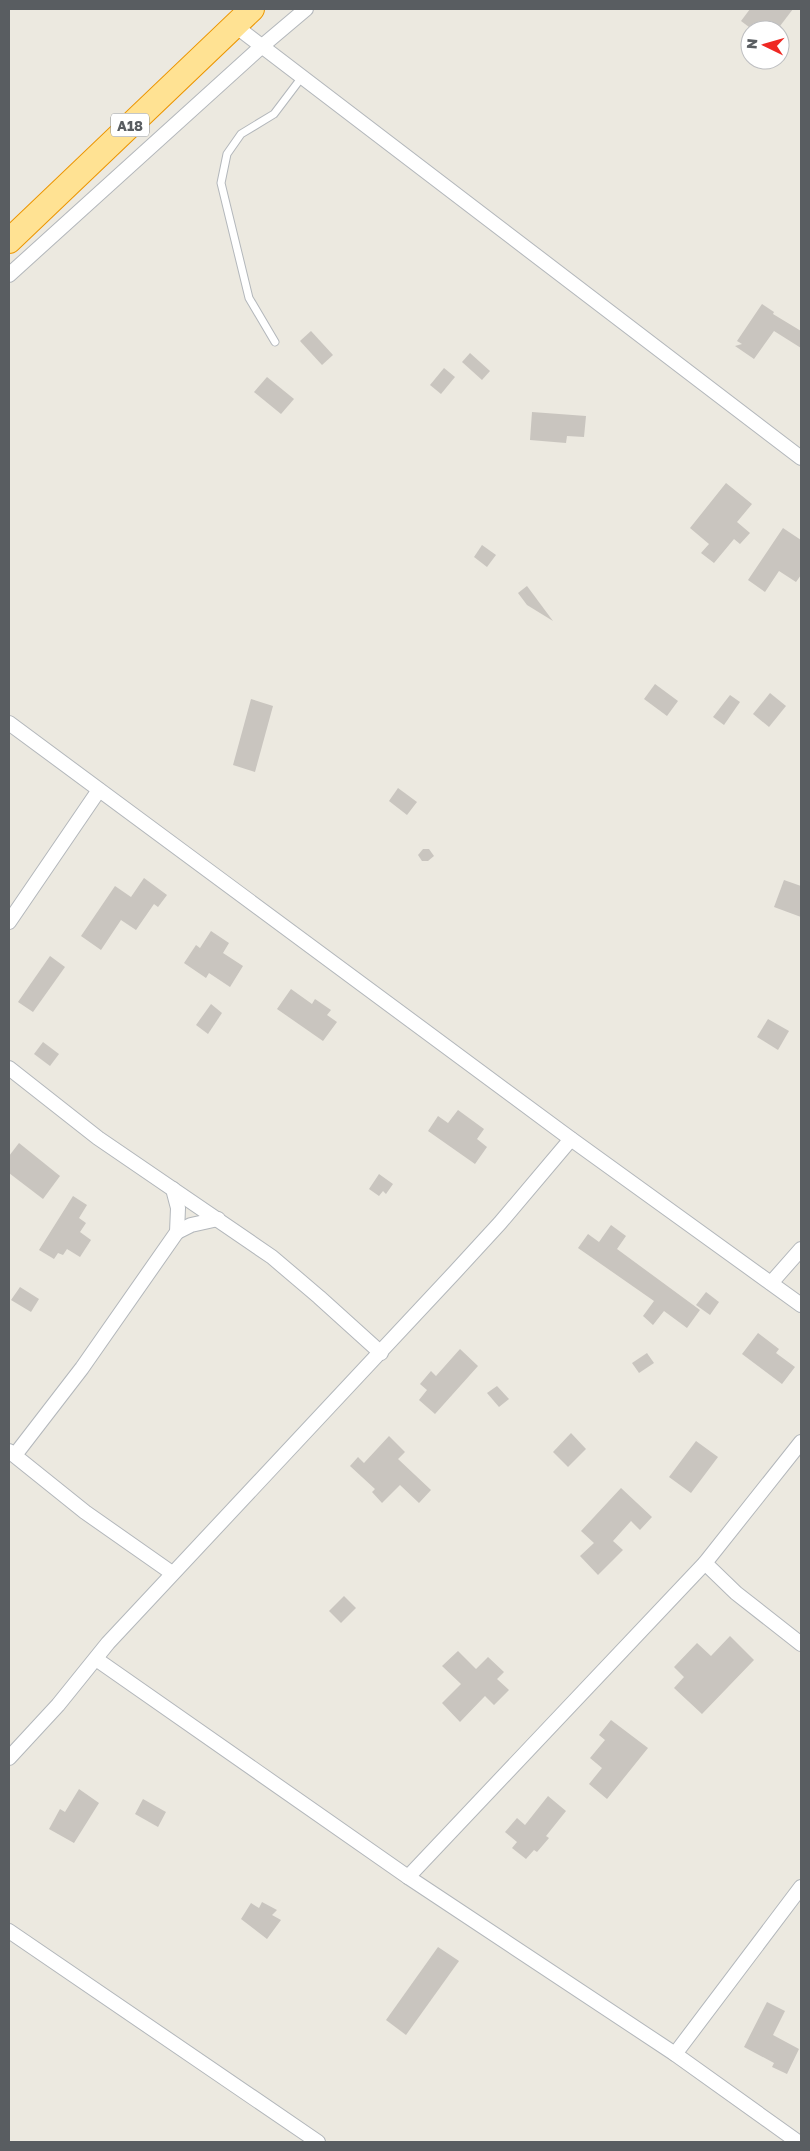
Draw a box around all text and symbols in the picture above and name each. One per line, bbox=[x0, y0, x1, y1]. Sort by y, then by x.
north arrow bbox=[740, 20, 790, 70]
text: N bbox=[743, 38, 760, 50]
road number: A18 bbox=[111, 114, 149, 136]

